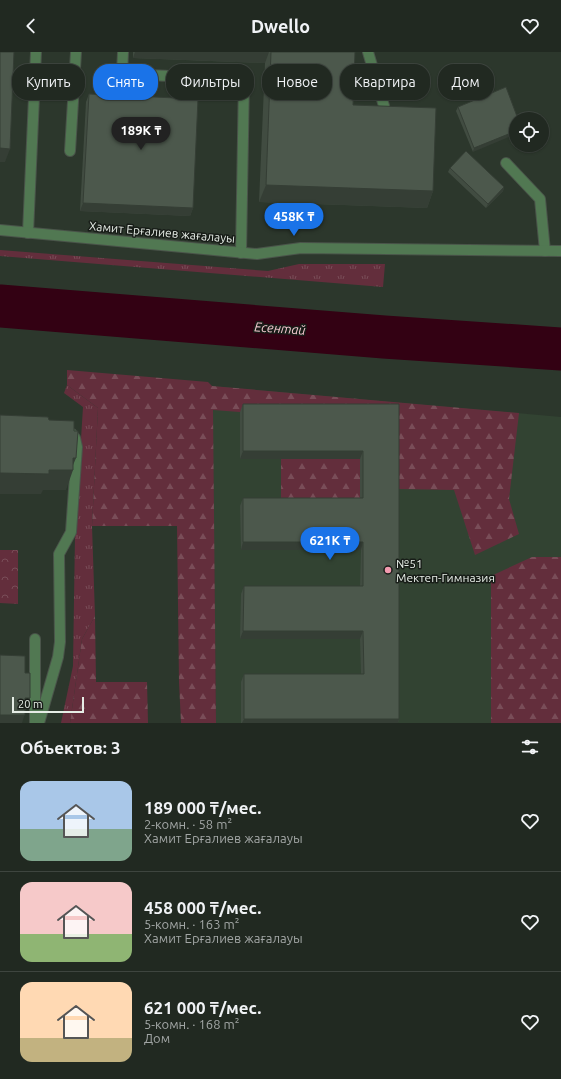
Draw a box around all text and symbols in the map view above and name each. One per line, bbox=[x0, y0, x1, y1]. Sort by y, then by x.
icon: back bbox=[20, 15, 42, 37]
icon: heart bbox=[519, 15, 541, 37]
text: Dwello bbox=[251, 16, 310, 36]
chip: Купить bbox=[12, 64, 85, 100]
chip: Снять bbox=[93, 64, 158, 100]
chip: Фильтры bbox=[166, 64, 254, 100]
chip: Новое bbox=[262, 64, 332, 100]
chip: Квартира bbox=[340, 64, 430, 100]
chip: Дом bbox=[438, 64, 494, 100]
map controls bbox=[509, 112, 549, 152]
button: locate bbox=[509, 112, 549, 152]
pin: 189K ₸ bbox=[108, 117, 174, 151]
text: 189K ₸ bbox=[120, 123, 162, 137]
pin: 458K ₸ bbox=[261, 203, 327, 237]
text: 458K ₸ bbox=[273, 209, 315, 223]
street label: Хамит Ерғалиев жағалауы bbox=[88, 219, 236, 245]
water label: Есентай bbox=[254, 319, 306, 337]
pin: 621K ₸ bbox=[297, 527, 363, 561]
text: 621K ₸ bbox=[309, 533, 351, 547]
place label: №51 Мектеп-Гимназия bbox=[396, 557, 495, 584]
marker: №51 Мектеп-Гимназия bbox=[383, 565, 393, 575]
scale bar bbox=[12, 695, 84, 714]
text: 20 m bbox=[18, 698, 42, 710]
icon: filters bbox=[519, 736, 541, 758]
text: Объектов: 3 bbox=[20, 738, 120, 757]
icon: home bbox=[52, 797, 100, 845]
text: 189 000 ₸/мес. bbox=[144, 798, 261, 817]
icon: heart bbox=[519, 810, 541, 832]
text: 2-комн. · 58 m² bbox=[144, 817, 232, 831]
text: Хамит Ерғалиев жағалауы bbox=[144, 831, 303, 845]
icon: home bbox=[52, 898, 100, 946]
text: 458 000 ₸/мес. bbox=[144, 898, 261, 917]
icon: heart bbox=[519, 911, 541, 933]
text: 5-комн. · 163 m² bbox=[144, 917, 239, 931]
text: Хамит Ерғалиев жағалауы bbox=[144, 931, 303, 945]
icon: home bbox=[52, 998, 100, 1046]
text: 621 000 ₸/мес. bbox=[144, 998, 261, 1017]
icon: heart bbox=[519, 1011, 541, 1033]
text: 5-комн. · 168 m² bbox=[144, 1017, 239, 1031]
text: Дом bbox=[144, 1031, 170, 1045]

